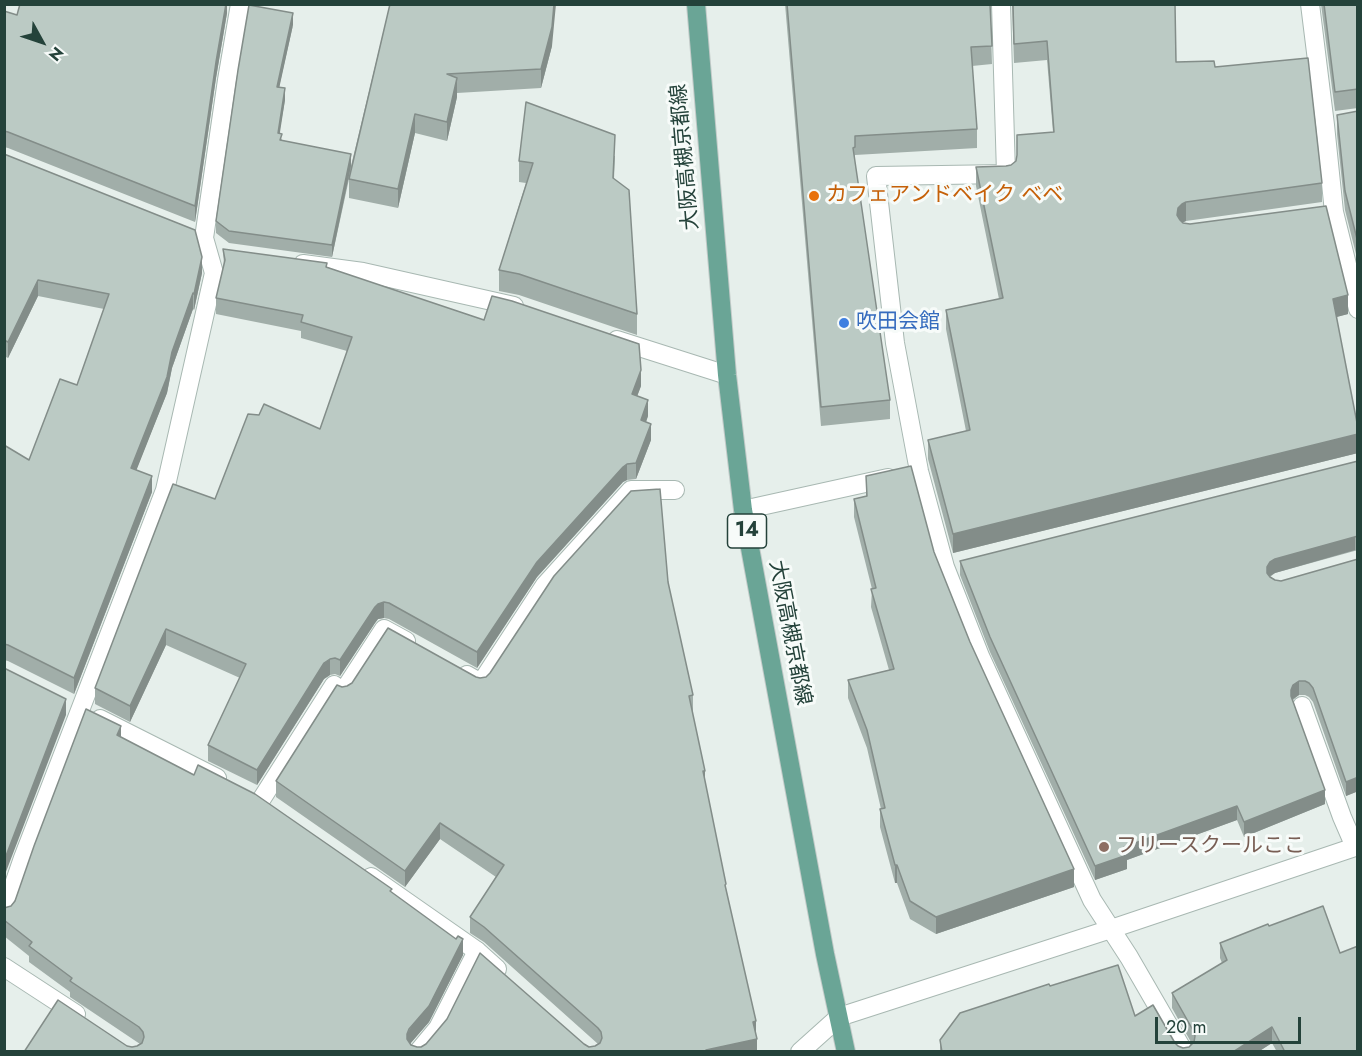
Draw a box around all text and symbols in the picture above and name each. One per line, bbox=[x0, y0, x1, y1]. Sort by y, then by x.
north arrow bbox=[12, 12, 72, 72]
text: N bbox=[43, 42, 69, 66]
street label: 大阪高槻京都線 bbox=[667, 83, 705, 231]
place label: カフェアンドベイク ベベ bbox=[826, 183, 1063, 209]
marker: カフェアンドベイク ベベ bbox=[807, 189, 821, 203]
place label: 吹田会館 bbox=[856, 310, 940, 336]
marker: 吹田会館 bbox=[837, 316, 851, 330]
road number: 14 bbox=[728, 514, 766, 548]
street label: 大阪高槻京都線 bbox=[763, 558, 815, 708]
place label: フリースクールここ bbox=[1116, 834, 1305, 860]
marker: フリースクールここ bbox=[1097, 840, 1111, 854]
scale bar bbox=[1158, 1005, 1304, 1043]
text: 20 m bbox=[1166, 1014, 1206, 1040]

